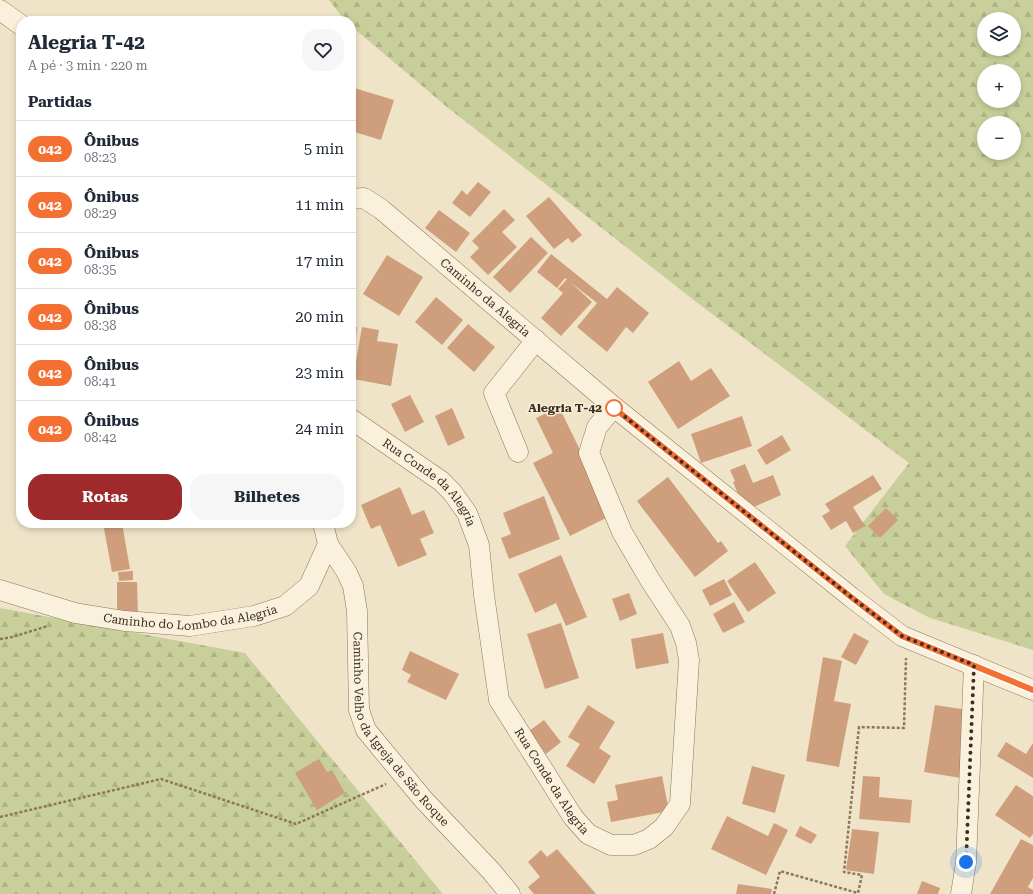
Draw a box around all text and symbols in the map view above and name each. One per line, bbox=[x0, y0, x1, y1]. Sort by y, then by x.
map controls bbox=[977, 12, 1021, 160]
button: layers bbox=[977, 12, 1021, 56]
button: heart bbox=[302, 29, 344, 71]
text: Alegria T-42 bbox=[28, 31, 145, 54]
text: A pé · 3 min · 220 m bbox=[28, 58, 148, 73]
button: + bbox=[977, 64, 1021, 108]
text: Partidas bbox=[28, 93, 92, 111]
button: − bbox=[977, 116, 1021, 160]
text: Ônibus bbox=[84, 132, 139, 150]
text: 5 min bbox=[304, 140, 344, 158]
text: 042 bbox=[38, 141, 62, 157]
text: 08:23 bbox=[84, 150, 116, 165]
text: Ônibus bbox=[84, 188, 139, 206]
text: 11 min bbox=[295, 196, 344, 214]
text: 042 bbox=[38, 197, 62, 213]
text: 08:29 bbox=[84, 206, 116, 221]
text: Ônibus bbox=[84, 244, 139, 262]
text: 17 min bbox=[295, 252, 344, 270]
text: 042 bbox=[38, 253, 62, 269]
street label: Caminho da Alegria bbox=[437, 255, 533, 340]
text: 08:35 bbox=[84, 262, 116, 277]
text: Ônibus bbox=[84, 300, 139, 318]
text: 20 min bbox=[295, 308, 344, 326]
text: 042 bbox=[38, 309, 62, 325]
text: 08:38 bbox=[84, 318, 116, 333]
text: Ônibus bbox=[84, 356, 139, 374]
text: 23 min bbox=[295, 364, 344, 382]
text: 042 bbox=[38, 365, 62, 381]
text: 08:41 bbox=[84, 374, 116, 389]
marker: Alegria T-42 bbox=[605, 399, 623, 417]
place label: Alegria T-42 bbox=[528, 401, 602, 415]
text: Ônibus bbox=[84, 412, 139, 430]
text: 24 min bbox=[295, 420, 344, 438]
text: 042 bbox=[38, 421, 62, 437]
text: 08:42 bbox=[84, 430, 116, 445]
street label: Rua Conde da Alegria bbox=[380, 436, 479, 529]
button: Rotas bbox=[28, 474, 182, 520]
button: Bilhetes bbox=[190, 474, 344, 520]
street label: Caminho do Lombo da Alegria bbox=[102, 602, 279, 633]
street label: Caminho Velho da Igreja de São Roque bbox=[350, 632, 452, 829]
street label: Rua Conde da Alegria bbox=[512, 725, 592, 837]
your location bbox=[956, 852, 976, 872]

